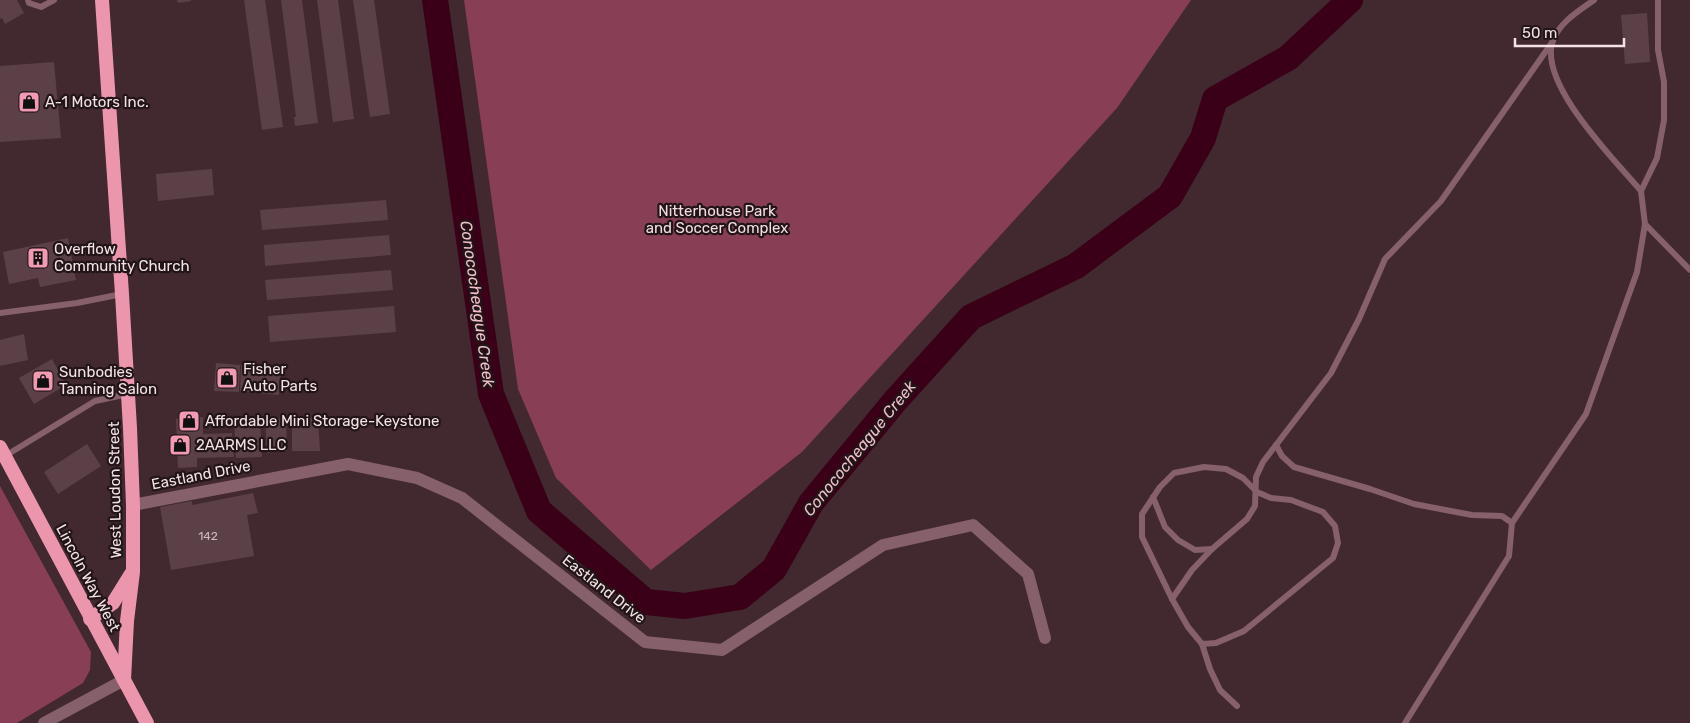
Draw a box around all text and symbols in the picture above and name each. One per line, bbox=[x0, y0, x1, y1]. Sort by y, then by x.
scale bar bbox=[1515, 15, 1624, 47]
text: 50 m bbox=[1522, 24, 1557, 42]
shop icon: A-1 Motors Inc. bbox=[17, 90, 41, 114]
place label: A-1 Motors Inc. bbox=[45, 93, 149, 111]
park label: Nitterhouse Park and Soccer Complex bbox=[646, 202, 788, 237]
water label: Conococheague Creek bbox=[456, 219, 499, 389]
place label: Overflow Community Church bbox=[54, 240, 190, 275]
building icon: Overflow Community Church bbox=[26, 246, 50, 270]
place label: Fisher Auto Parts bbox=[243, 360, 317, 395]
place label: Sunbodies Tanning Salon bbox=[59, 363, 157, 398]
shop icon: Fisher Auto Parts bbox=[215, 366, 239, 390]
shop icon: Sunbodies Tanning Salon bbox=[31, 369, 55, 393]
water label: Conococheague Creek bbox=[799, 376, 920, 520]
shop icon: Affordable Mini Storage-Keystone bbox=[177, 409, 201, 433]
place label: Affordable Mini Storage-Keystone bbox=[205, 412, 439, 430]
street label: West Loudon Street bbox=[105, 421, 125, 559]
shop icon: 2AARMS LLC bbox=[168, 433, 192, 457]
place label: 2AARMS LLC bbox=[196, 436, 286, 454]
street label: Eastland Drive bbox=[150, 457, 252, 493]
street label: Lincoln Way West bbox=[52, 521, 124, 635]
house number: 142 bbox=[198, 529, 218, 543]
street label: Eastland Drive bbox=[559, 551, 649, 627]

